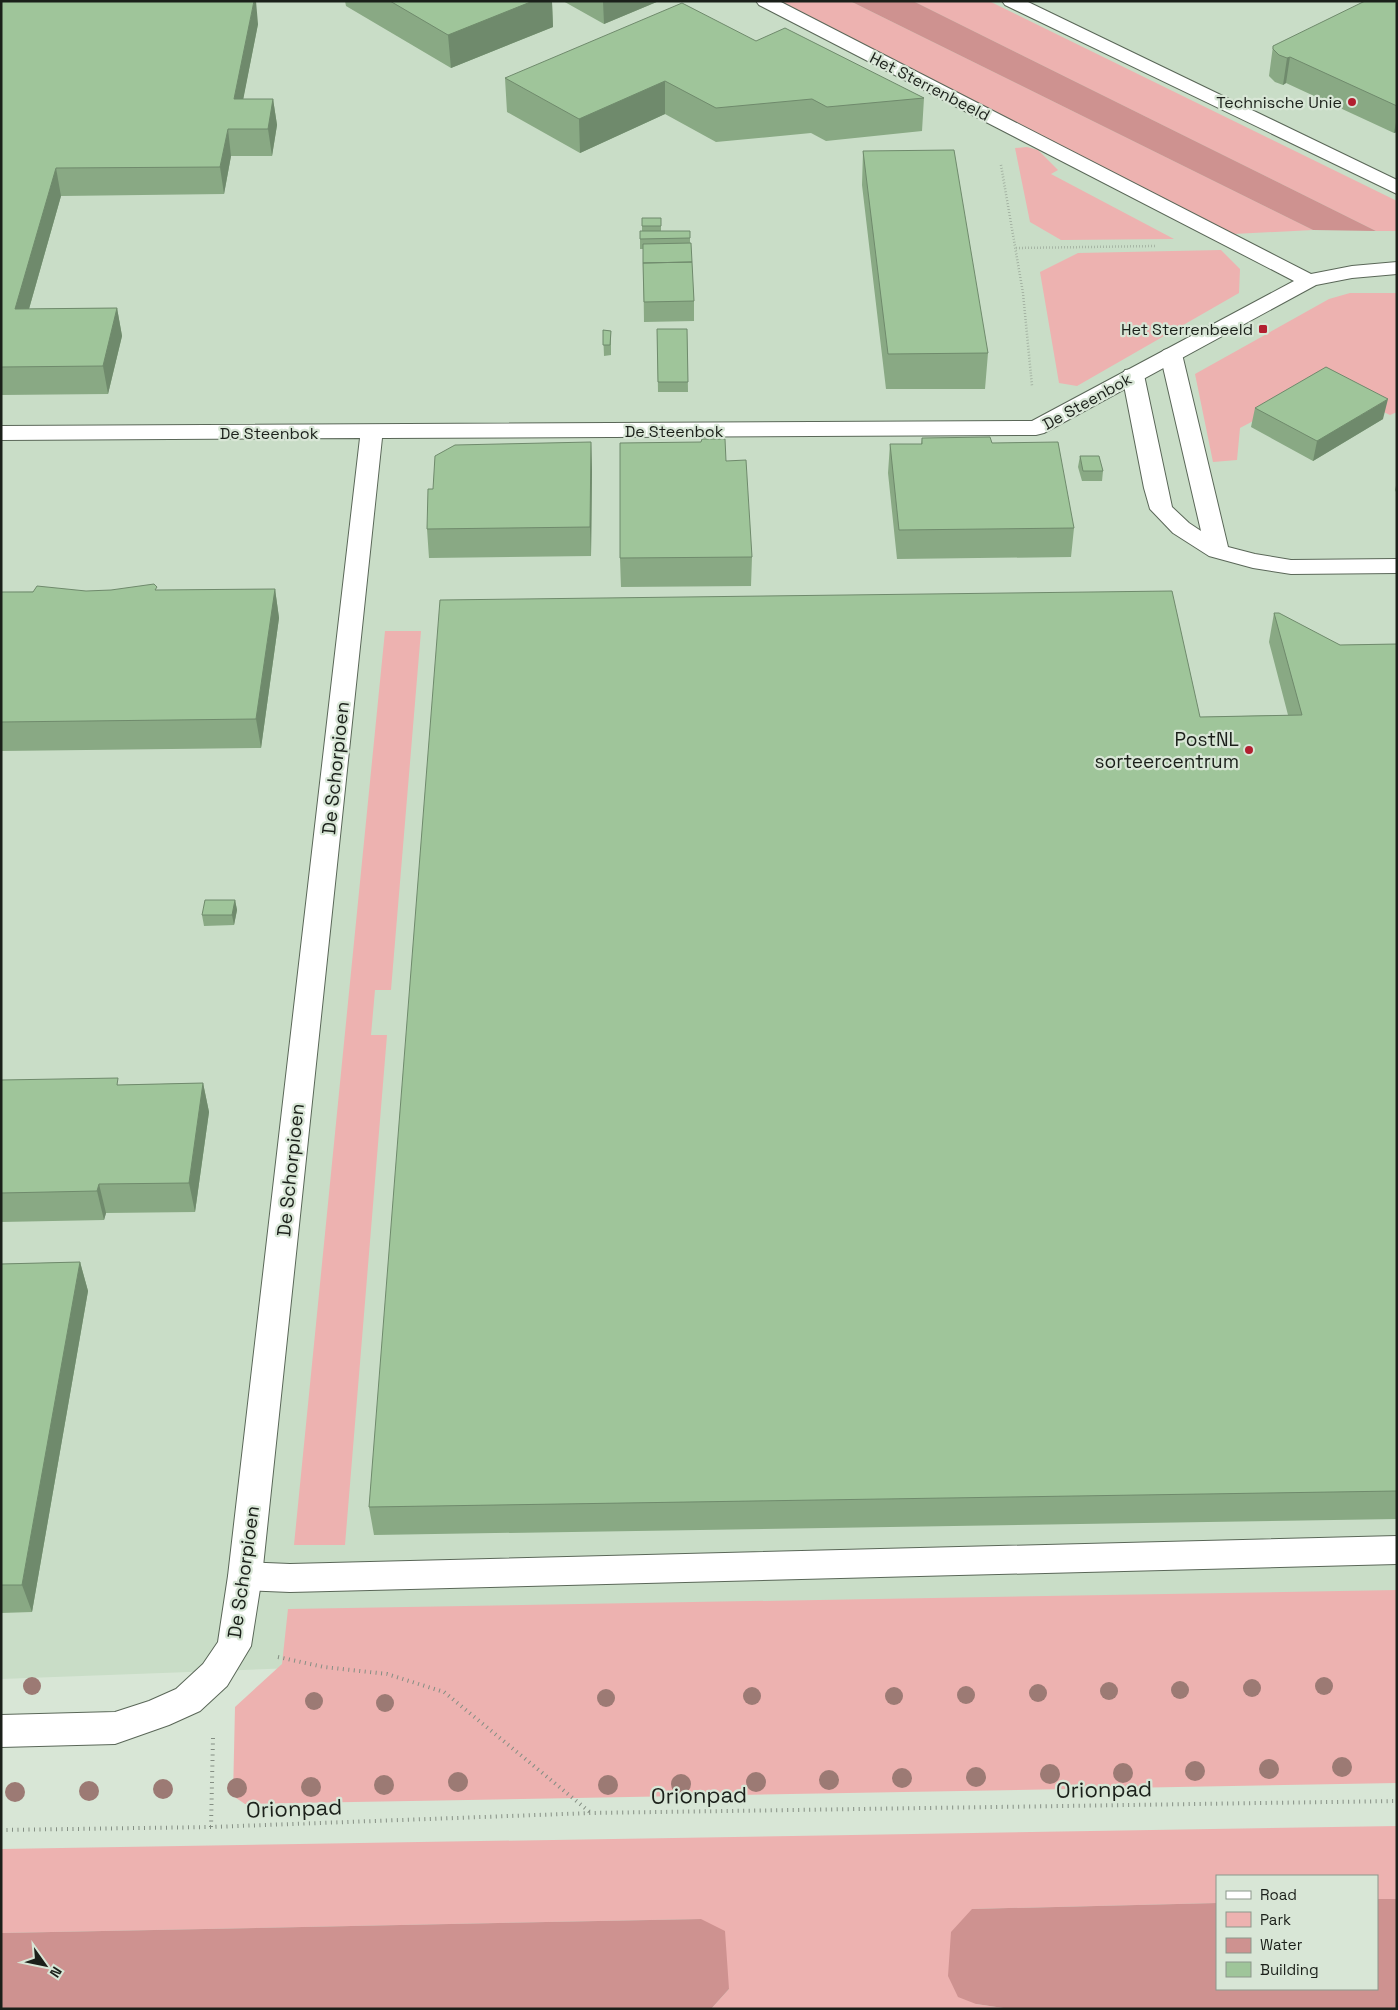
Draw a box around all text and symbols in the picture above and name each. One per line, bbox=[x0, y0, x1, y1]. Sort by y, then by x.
street label: Het Sterrenbeeld bbox=[866, 47, 993, 126]
place label: Technische Unie bbox=[1216, 92, 1342, 113]
marker: Technische Unie bbox=[1346, 96, 1358, 108]
place label: Het Sterrenbeeld bbox=[1121, 319, 1253, 340]
marker: Het Sterrenbeeld bbox=[1257, 323, 1269, 335]
street label: De Steenbok bbox=[1039, 368, 1136, 435]
street label: De Steenbok bbox=[625, 421, 724, 442]
street label: De Steenbok bbox=[220, 423, 319, 444]
street label: De Schorpioen bbox=[316, 700, 355, 836]
place label: PostNL sorteercentrum bbox=[1095, 727, 1239, 774]
marker: PostNL sorteercentrum bbox=[1243, 744, 1255, 756]
street label: De Schorpioen bbox=[271, 1102, 310, 1238]
street label: De Schorpioen bbox=[222, 1504, 265, 1640]
street label: Orionpad bbox=[1056, 1774, 1152, 1804]
street label: Orionpad bbox=[651, 1780, 747, 1810]
street label: Orionpad bbox=[245, 1792, 343, 1824]
legend bbox=[1216, 1875, 1378, 1990]
text: Road bbox=[1260, 1885, 1297, 1904]
text: Park bbox=[1260, 1910, 1291, 1929]
text: Water bbox=[1260, 1935, 1303, 1954]
north arrow bbox=[20, 1940, 70, 1990]
text: Building bbox=[1260, 1960, 1319, 1979]
text: N bbox=[46, 1963, 66, 1981]

